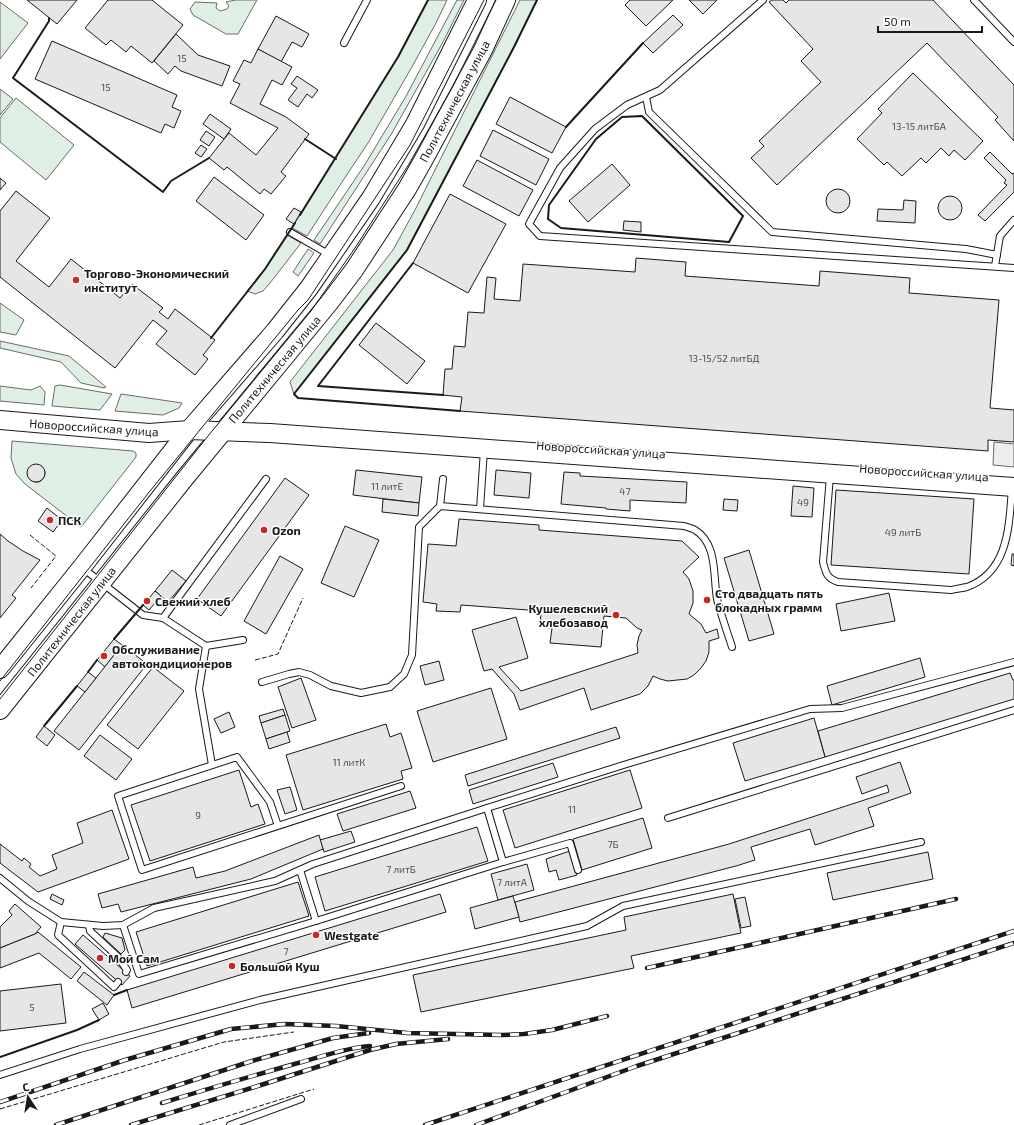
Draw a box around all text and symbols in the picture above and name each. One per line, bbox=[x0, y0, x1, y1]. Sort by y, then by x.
scale bar bbox=[878, 8, 982, 34]
text: 50 m bbox=[884, 14, 911, 28]
street label: Политехническая улица bbox=[416, 38, 493, 165]
house number: 15 bbox=[177, 52, 187, 64]
house number: 15 bbox=[101, 81, 111, 93]
house number: 13-15 литБА bbox=[892, 120, 947, 132]
place label: Торгово-Экономический институт bbox=[84, 266, 229, 294]
marker: Торгово-Экономический институт bbox=[71, 275, 81, 285]
street label: Политехническая улица bbox=[225, 313, 324, 426]
house number: 13-15/52 литБД bbox=[689, 352, 759, 364]
street label: Новороссийская улица bbox=[29, 415, 159, 440]
street label: Новороссийская улица bbox=[536, 437, 666, 462]
street label: Новороссийская улица bbox=[859, 460, 989, 485]
house number: 11 литЕ bbox=[371, 480, 403, 492]
house number: 47 bbox=[619, 485, 631, 497]
house number: 49 bbox=[797, 496, 809, 508]
place label: ПСК bbox=[58, 513, 81, 527]
marker: ПСК bbox=[45, 515, 55, 525]
place label: Ozon bbox=[272, 523, 301, 537]
marker: Ozon bbox=[259, 525, 269, 535]
house number: 49 литБ bbox=[885, 526, 921, 538]
street label: Политехническая улица bbox=[24, 563, 119, 679]
place label: Сто двадцать пять блокадных грамм bbox=[715, 586, 824, 614]
place label: Свежий хлеб bbox=[155, 594, 231, 608]
marker: Сто двадцать пять блокадных грамм bbox=[702, 595, 712, 605]
marker: Свежий хлеб bbox=[142, 596, 152, 606]
place label: Кушелевский хлебозавод bbox=[529, 601, 608, 629]
marker: Кушелевский хлебозавод bbox=[611, 610, 621, 620]
place label: Обслуживание автокондиционеров bbox=[112, 642, 232, 670]
marker: Обслуживание автокондиционеров bbox=[99, 651, 109, 661]
house number: 11 литК bbox=[333, 756, 365, 768]
house number: 11 bbox=[568, 803, 576, 815]
house number: 9 bbox=[195, 809, 201, 821]
house number: 7Б bbox=[607, 838, 619, 850]
house number: 7 литБ bbox=[386, 863, 416, 875]
house number: 7 литА bbox=[497, 876, 528, 888]
place label: Westgate bbox=[324, 928, 379, 942]
marker: Westgate bbox=[311, 930, 321, 940]
house number: 7 bbox=[283, 945, 289, 957]
place label: Мой Сам bbox=[108, 951, 159, 965]
marker: Мой Сам bbox=[95, 953, 105, 963]
place label: Большой Куш bbox=[240, 959, 320, 973]
marker: Большой Куш bbox=[227, 961, 237, 971]
house number: 5 bbox=[29, 1001, 35, 1013]
north arrow bbox=[8, 1077, 48, 1117]
text: С bbox=[21, 1080, 31, 1094]

